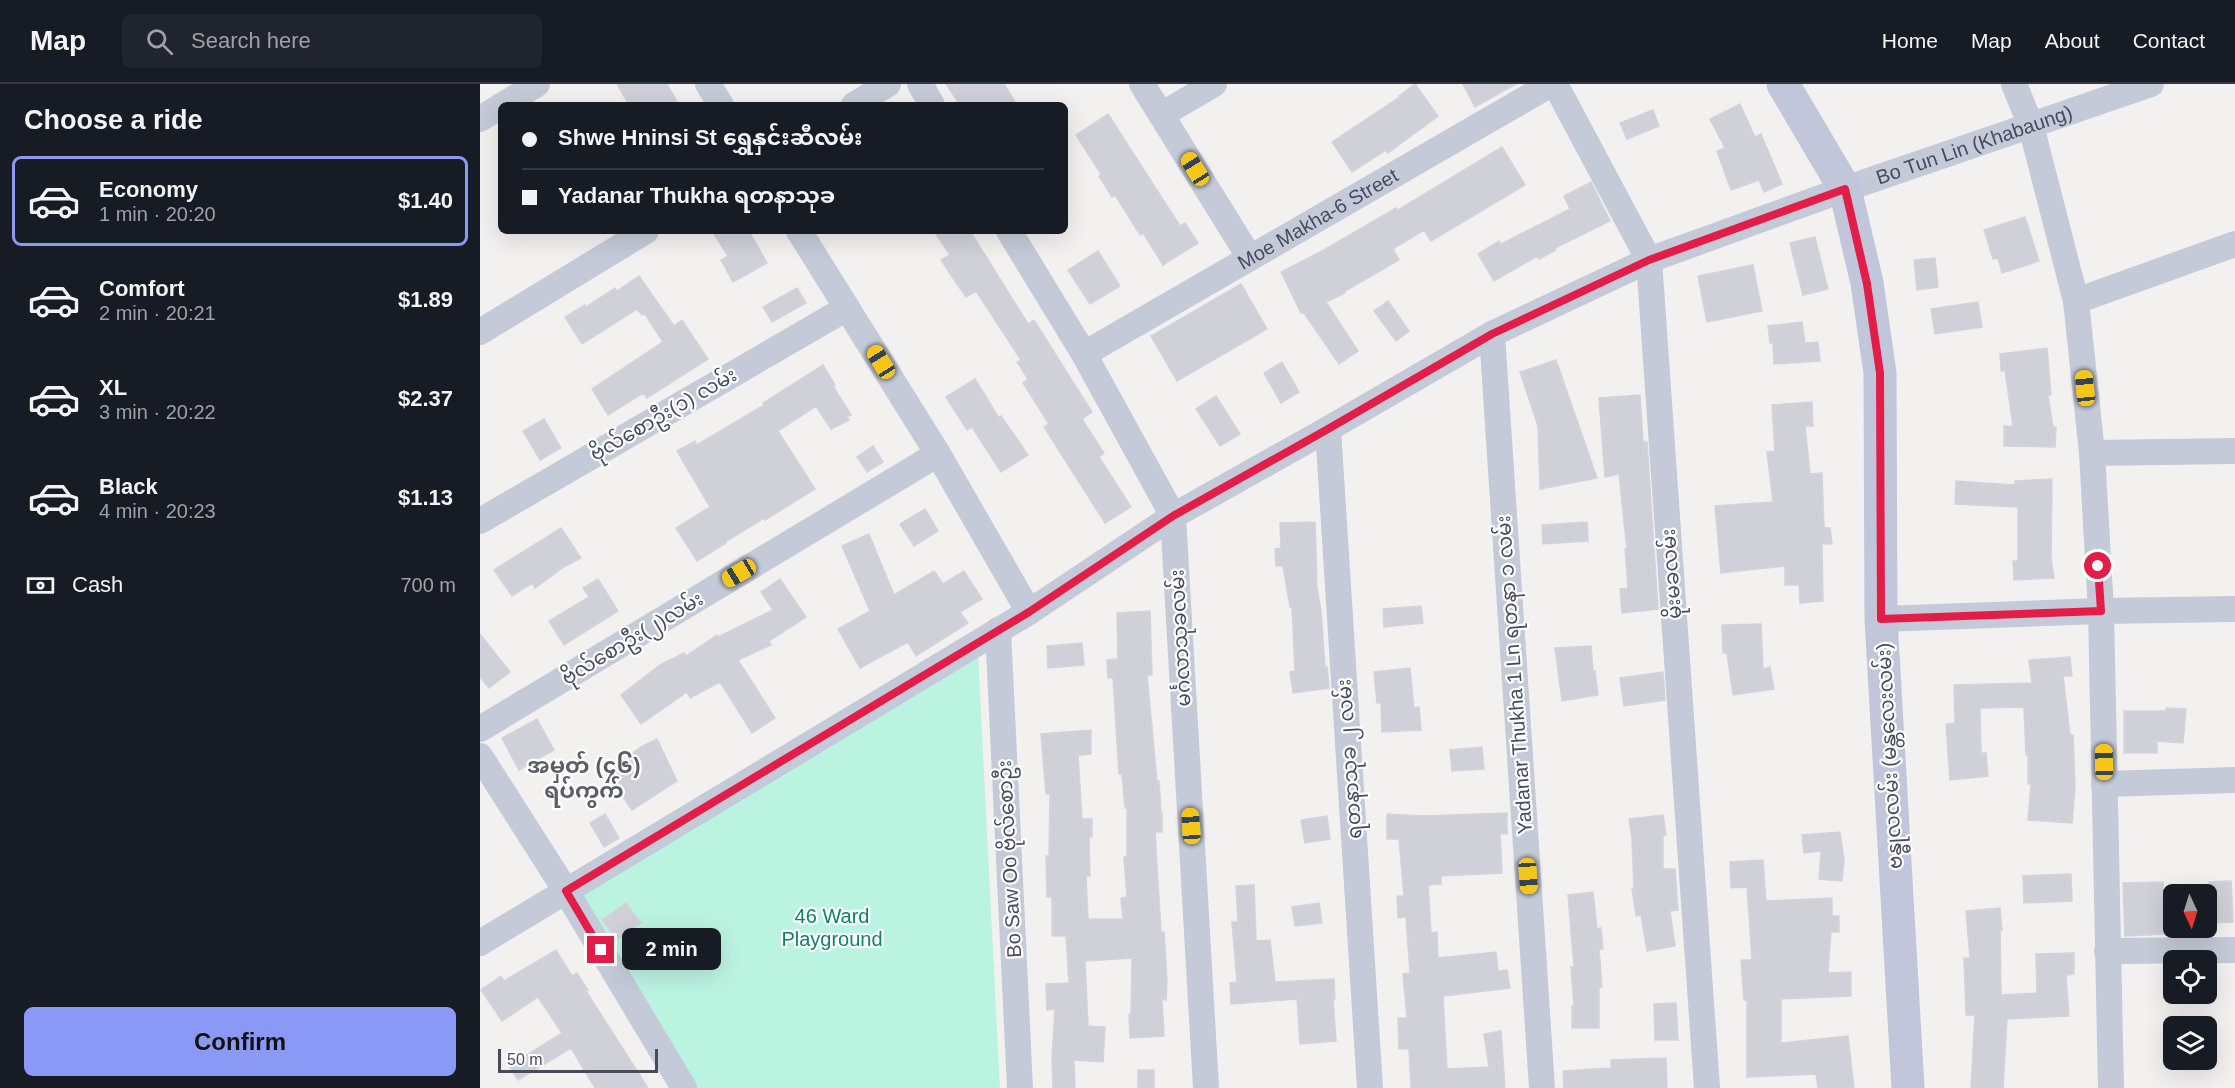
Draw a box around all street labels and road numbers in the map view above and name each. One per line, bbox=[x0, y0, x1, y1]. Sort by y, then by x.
street label: Bo Tun Lin (Khabaung) bbox=[1873, 101, 2075, 188]
street label: Moe Makha-6 Street bbox=[1234, 164, 1402, 274]
street label: ဗိုလ်စောဦး(၁) လမ်း bbox=[584, 361, 743, 470]
street label: Yadanar Thukha 1 Ln ရတနာ ၁ လမ်း bbox=[1489, 515, 1541, 835]
street label: မိုးမခလမ်း bbox=[1654, 528, 1691, 620]
street label: မင်္ဂလာသုခလမ်း bbox=[1162, 568, 1201, 707]
street label: ဗိုလ်စောဦး(၂)လမ်း bbox=[556, 585, 710, 694]
street label: ဗန္ဓုလလမ်း (မန္တလေးလမ်း) bbox=[1869, 642, 1911, 870]
street label: ရတနာသုခ ၂ လမ်း bbox=[1329, 678, 1372, 840]
street label: Bo Saw Oo ဗိုလ်စောဦး bbox=[990, 759, 1031, 959]

